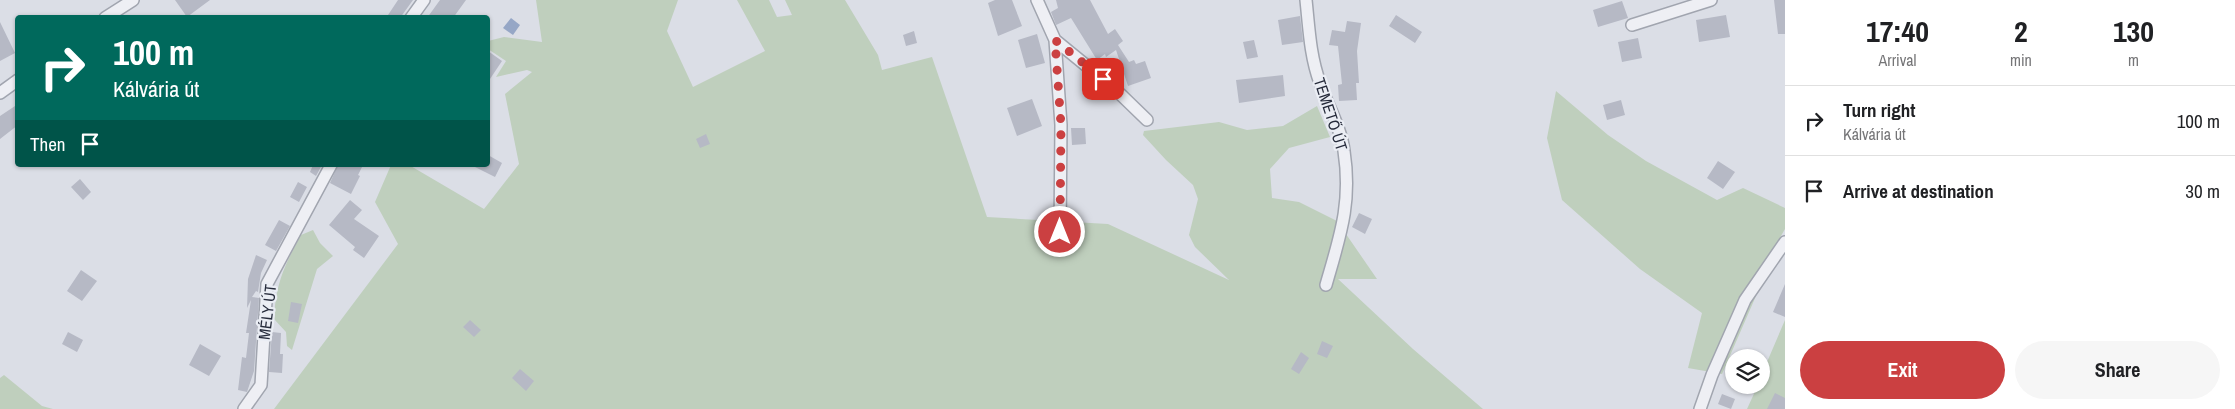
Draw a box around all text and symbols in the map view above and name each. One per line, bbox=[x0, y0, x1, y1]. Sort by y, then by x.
text: 17:40 bbox=[1866, 11, 1929, 51]
text: 2 bbox=[2014, 11, 2028, 51]
text: 130 bbox=[2113, 11, 2154, 51]
text: 100 m bbox=[113, 29, 194, 76]
icon: right bbox=[30, 35, 95, 100]
text: Arrival bbox=[1879, 49, 1916, 71]
text: min bbox=[2010, 49, 2032, 71]
text: m bbox=[2128, 49, 2139, 71]
pin bbox=[1082, 58, 1124, 100]
icon: arrive bbox=[1089, 65, 1117, 93]
text: Kálvária út bbox=[113, 74, 199, 104]
street label: TEMETŐ ÚT bbox=[1309, 75, 1353, 153]
text: Turn right bbox=[1843, 97, 1915, 123]
icon: right bbox=[1800, 107, 1828, 135]
text: 100 m bbox=[2177, 108, 2220, 134]
text: Kálvária út bbox=[1843, 123, 1906, 145]
icon: arrive bbox=[76, 130, 104, 158]
text: Then bbox=[30, 131, 66, 157]
icon: arrive bbox=[1800, 177, 1828, 205]
text: Arrive at destination bbox=[1843, 178, 1994, 204]
text: 30 m bbox=[2185, 178, 2220, 204]
position arrow bbox=[1033, 205, 1085, 257]
street label: MÉLY ÚT bbox=[253, 283, 281, 341]
button: Exit bbox=[1800, 341, 2005, 399]
button: Share bbox=[2015, 341, 2220, 399]
map controls bbox=[1725, 349, 1770, 394]
button: layers bbox=[1725, 349, 1770, 394]

